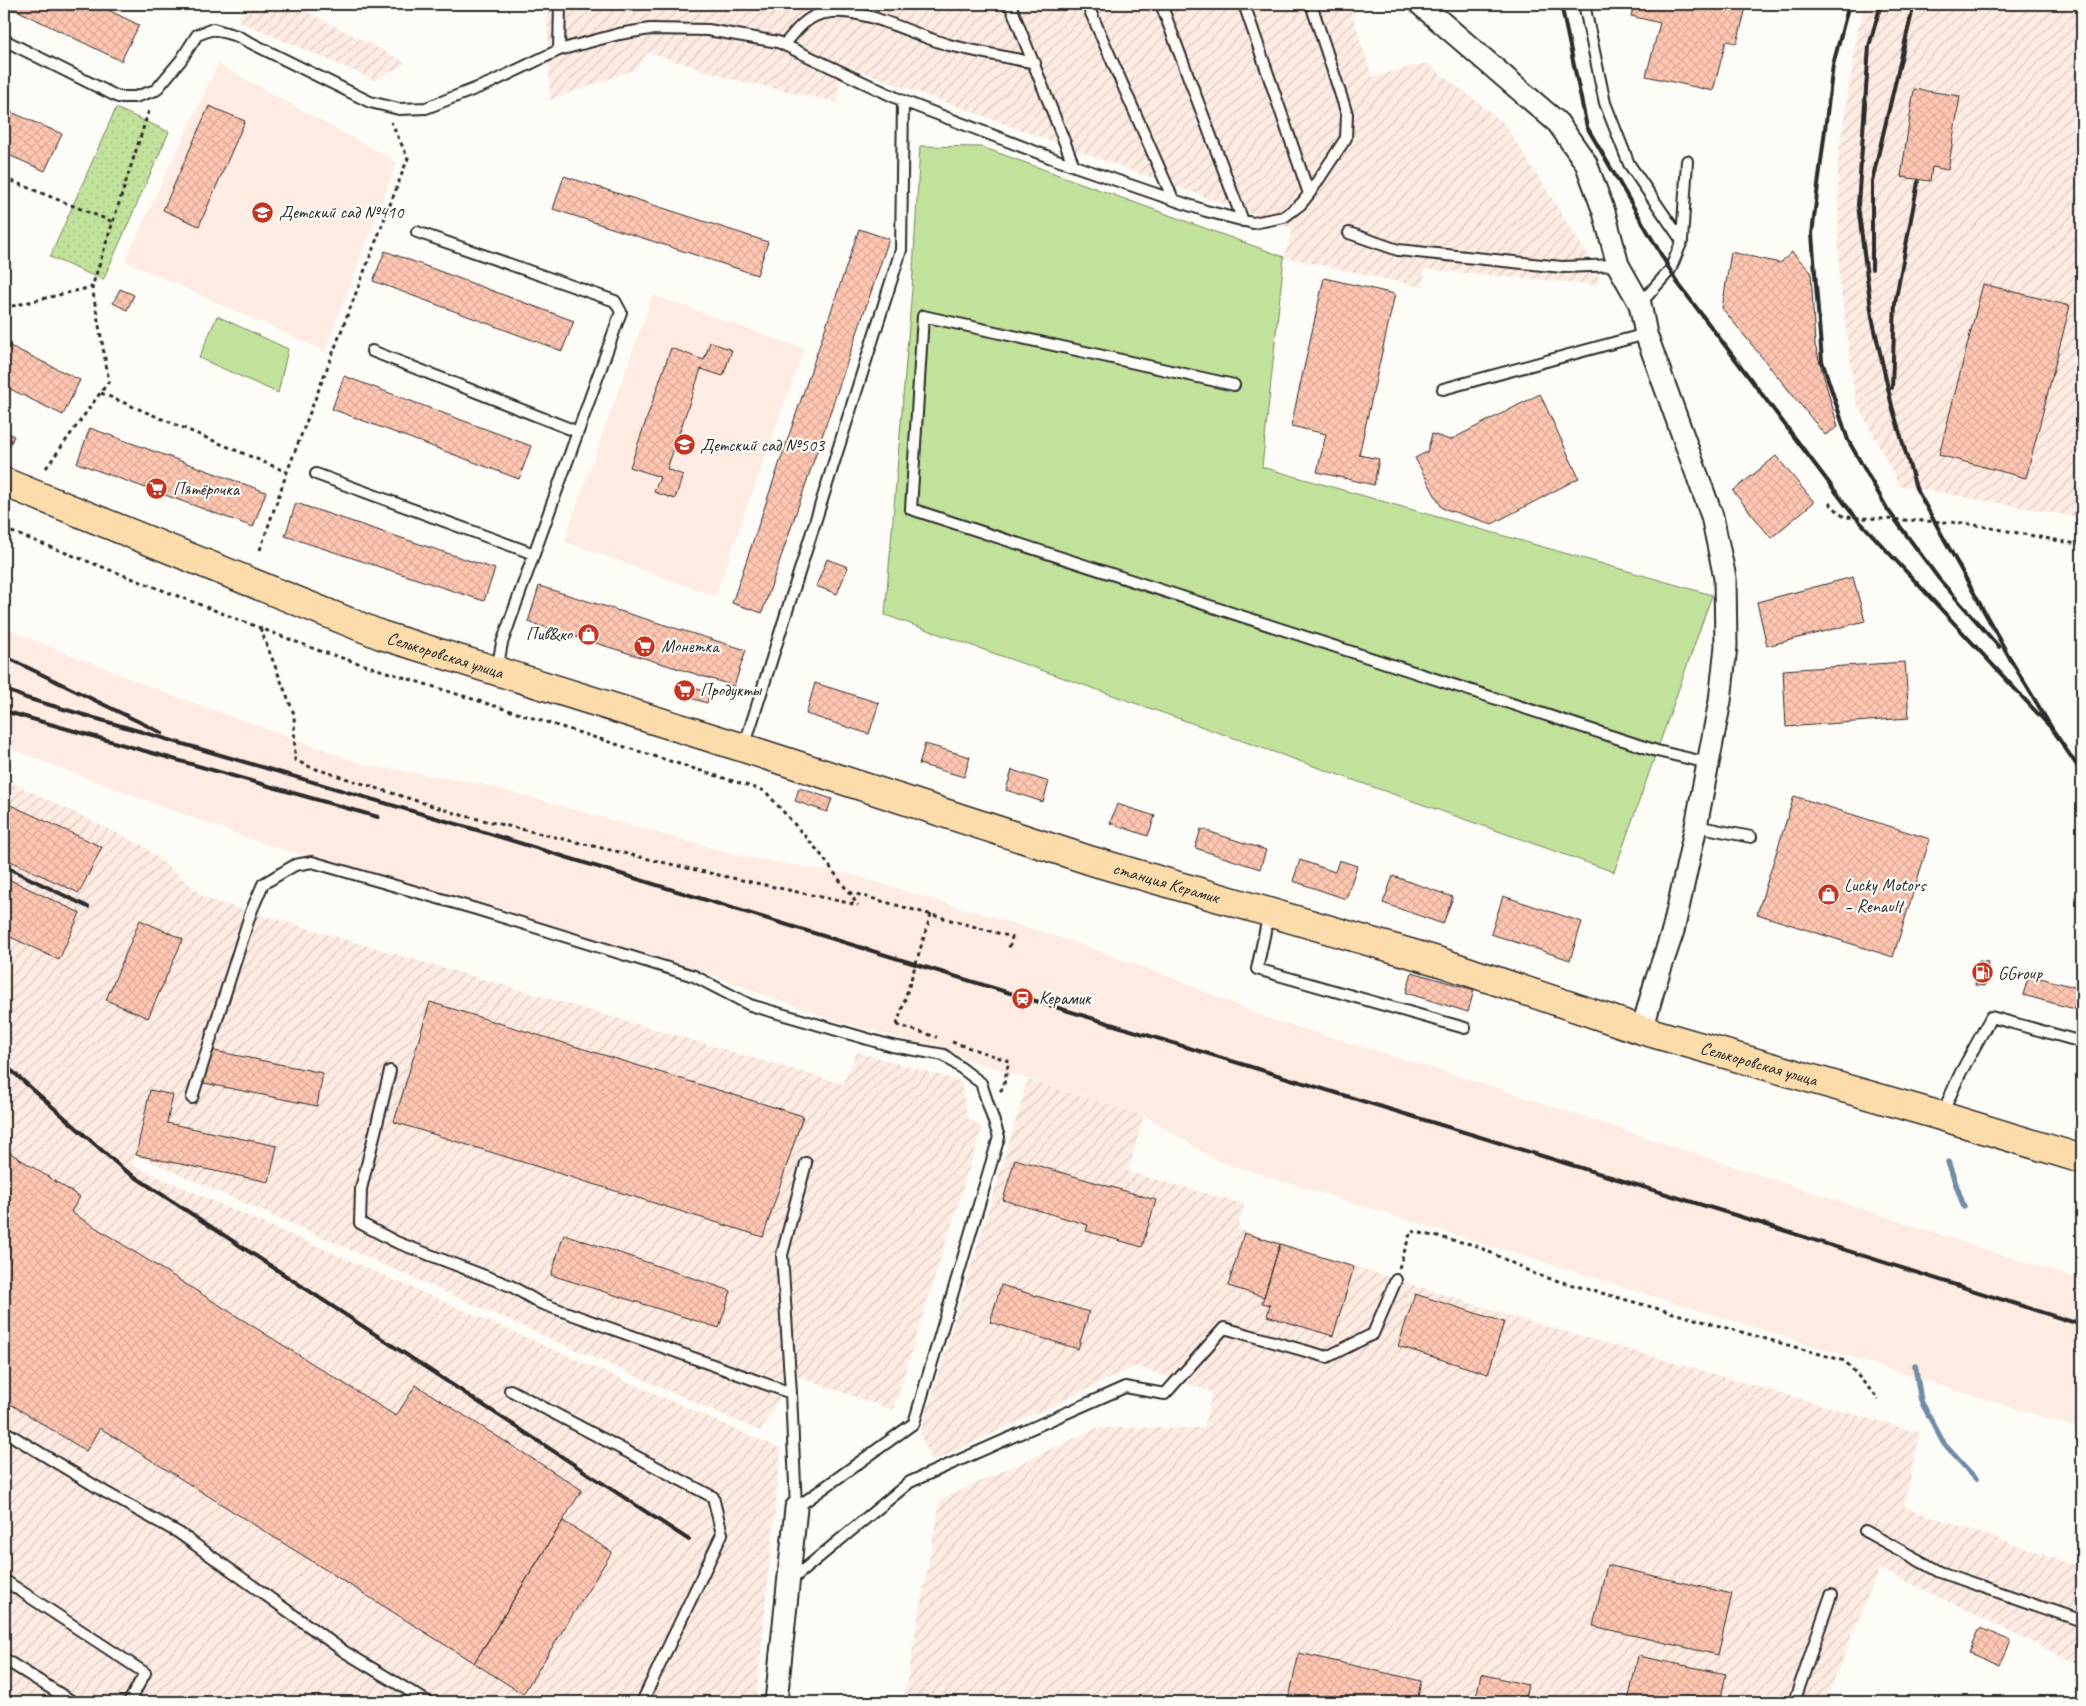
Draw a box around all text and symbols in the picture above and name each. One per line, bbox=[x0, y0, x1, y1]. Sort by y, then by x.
school or university icon: Детский сад №410 bbox=[251, 200, 275, 224]
place label: Детский сад №410 bbox=[279, 201, 405, 223]
school or university icon: Детский сад №503 bbox=[672, 433, 696, 457]
place label: Детский сад №503 bbox=[700, 434, 826, 456]
supermarket icon: Пятёрочка bbox=[145, 477, 169, 501]
place label: Пятёрочка bbox=[173, 478, 241, 500]
shop icon: Пив&ко bbox=[576, 622, 600, 646]
place label: Пив&ко bbox=[526, 623, 574, 645]
street label: Селькоровская улица bbox=[384, 627, 508, 684]
supermarket icon: Монетка bbox=[633, 634, 657, 658]
place label: Монетка bbox=[661, 635, 720, 657]
supermarket icon: Продукты bbox=[672, 678, 696, 702]
place label: Продукты bbox=[700, 679, 763, 701]
street label: станция Керамик bbox=[1110, 857, 1224, 909]
place label: Lucky Motors – Renault bbox=[1844, 874, 1927, 917]
shop icon: Lucky Motors – Renault bbox=[1816, 883, 1840, 907]
fuel station icon: GGroup bbox=[1970, 961, 1994, 985]
place label: GGroup bbox=[1998, 962, 2043, 984]
station icon: Керамик bbox=[1011, 986, 1035, 1010]
place label: Керамик bbox=[1039, 987, 1092, 1009]
street label: Селькоровская улица bbox=[1698, 1036, 1822, 1091]

